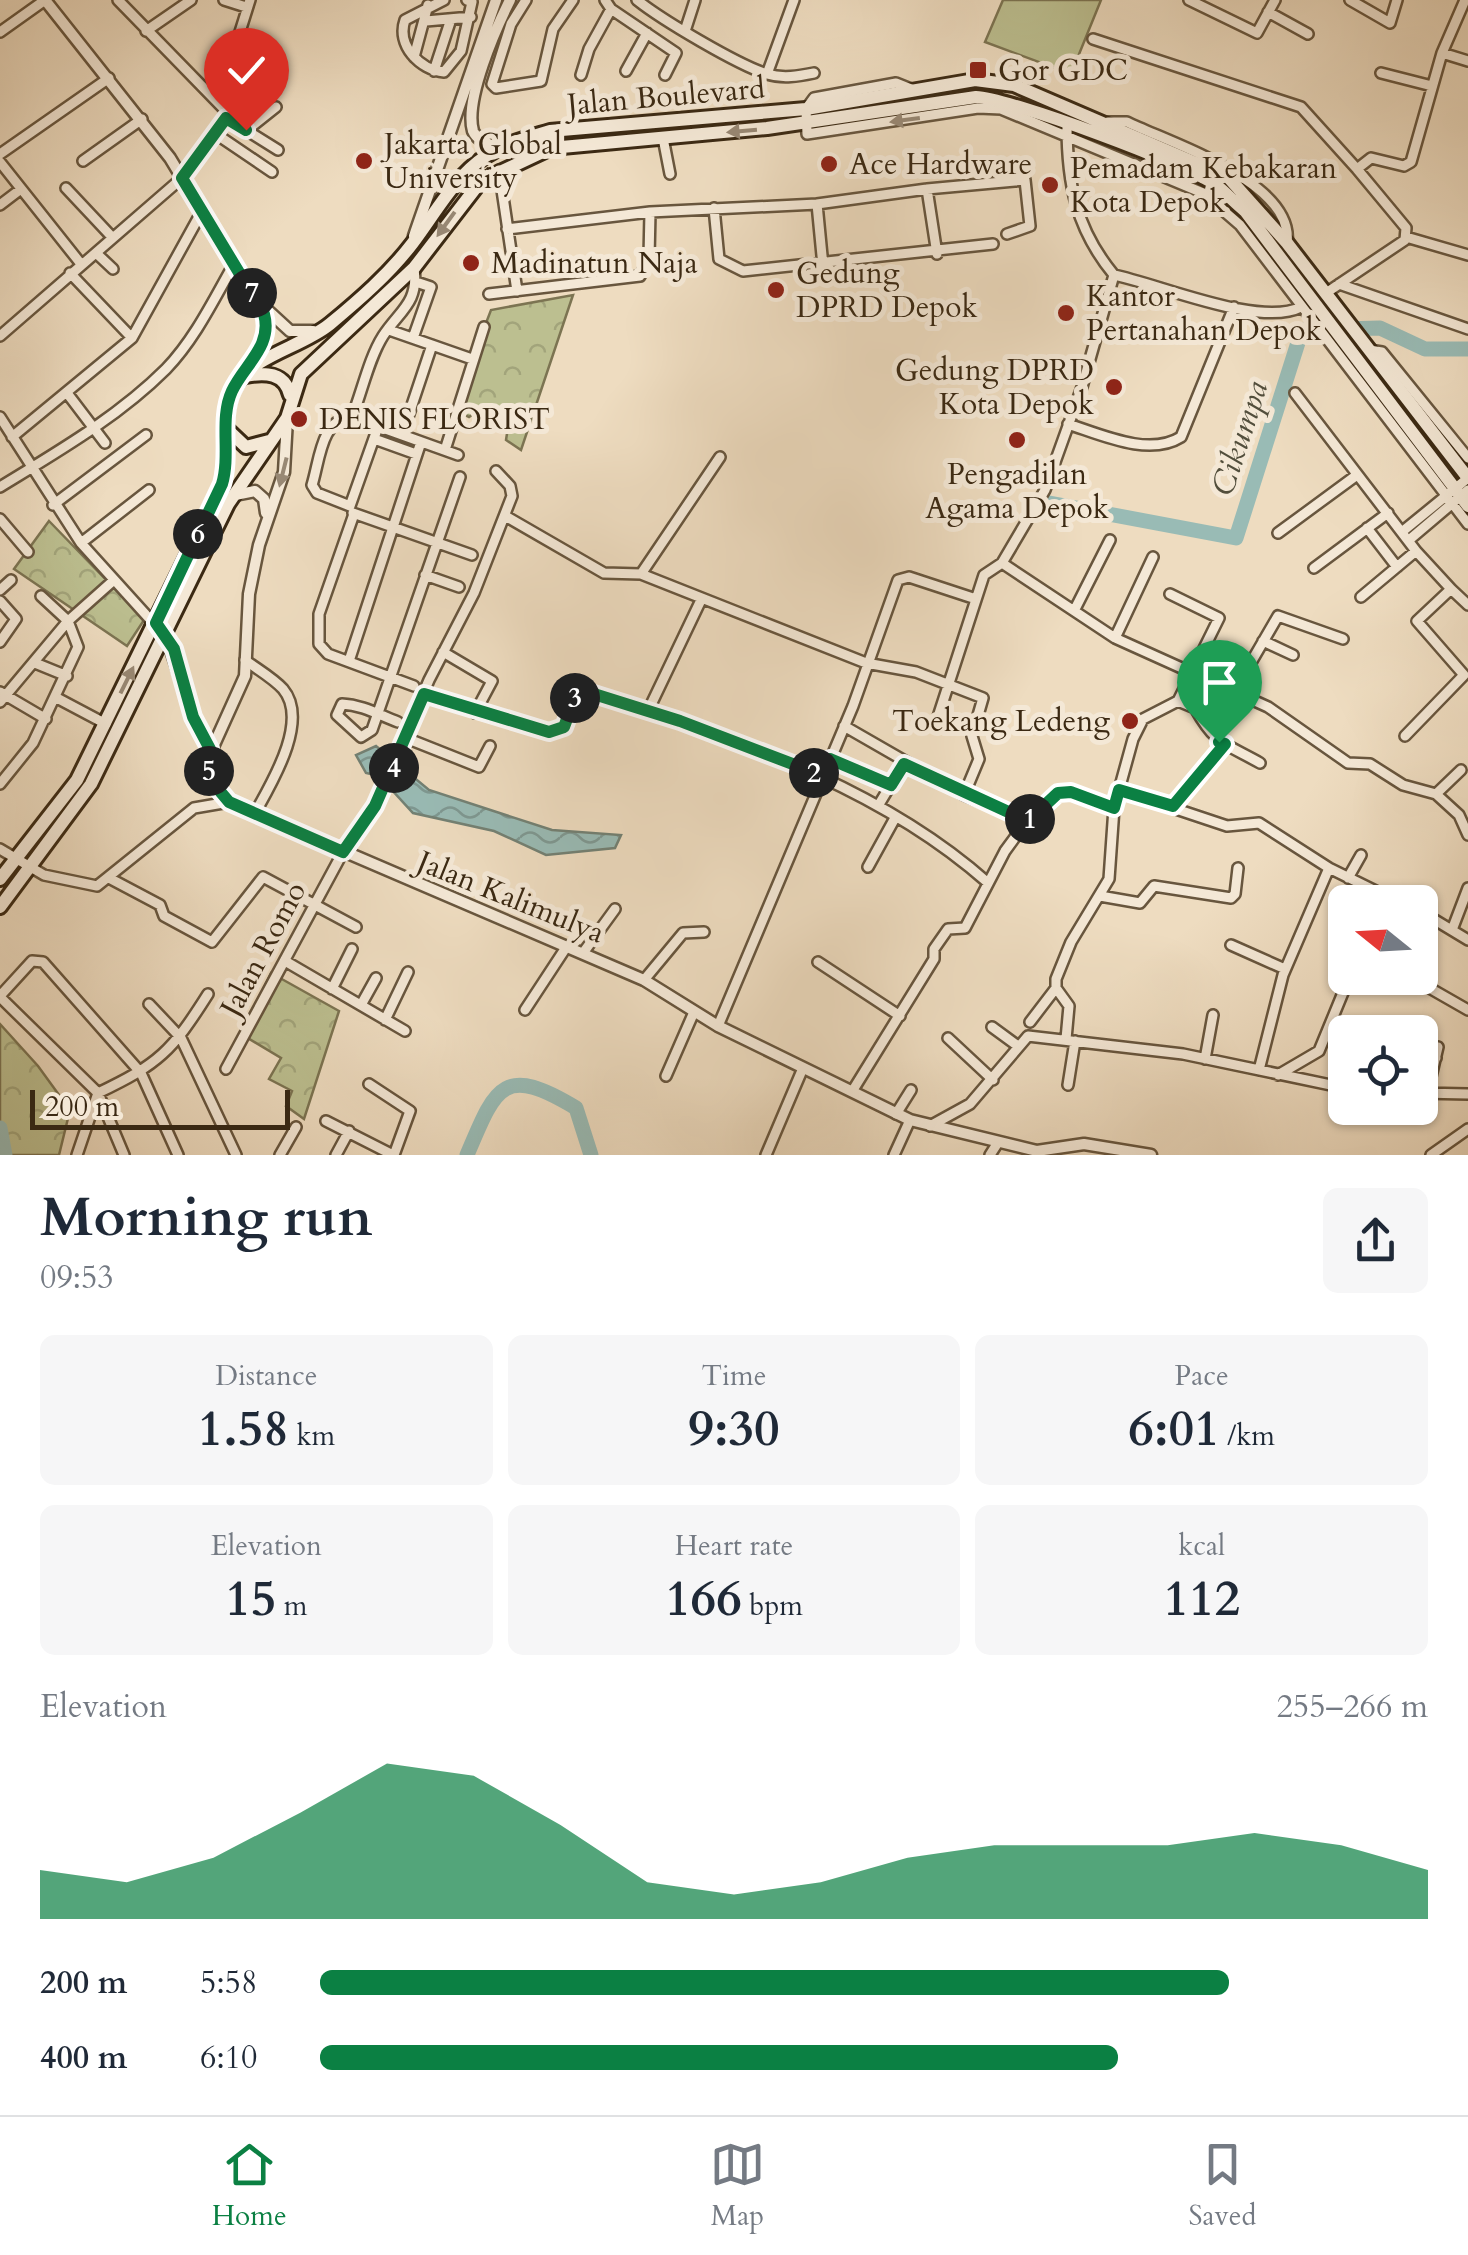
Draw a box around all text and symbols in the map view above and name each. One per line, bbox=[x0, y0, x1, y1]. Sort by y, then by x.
pin bbox=[204, 28, 289, 131]
icon: check bbox=[219, 43, 274, 98]
place label: Gor GDC bbox=[998, 50, 1128, 91]
marker: Gor GDC bbox=[967, 59, 989, 81]
street label: Jalan Boulevard bbox=[562, 67, 767, 126]
one-way arrow bbox=[888, 113, 920, 129]
one-way arrow bbox=[725, 123, 757, 139]
place label: Jakarta Global University bbox=[380, 124, 562, 199]
place label: Ace Hardware bbox=[849, 144, 1032, 185]
place label: Pemadam Kebakaran Kota Depok bbox=[1070, 148, 1337, 223]
marker: Jakarta Global University bbox=[353, 150, 375, 172]
marker: Ace Hardware bbox=[818, 153, 840, 175]
marker: Pemadam Kebakaran Kota Depok bbox=[1039, 174, 1061, 196]
one-way arrow bbox=[436, 211, 456, 237]
place label: Madinatun Naja bbox=[491, 243, 698, 284]
marker: Madinatun Naja bbox=[460, 252, 482, 274]
place label: Gedung DPRD Depok bbox=[796, 253, 978, 328]
pin: 7 bbox=[227, 268, 277, 318]
text: 7 bbox=[245, 274, 259, 312]
place label: Kantor Pertanahan Depok bbox=[1086, 276, 1322, 351]
marker: Gedung DPRD Depok bbox=[765, 279, 787, 301]
marker: Kantor Pertanahan Depok bbox=[1055, 302, 1077, 324]
place label: Gedung DPRD Kota Depok bbox=[895, 350, 1094, 425]
water label: Cikumpa bbox=[1201, 375, 1279, 501]
marker: Gedung DPRD Kota Depok bbox=[1103, 376, 1125, 398]
place label: DENIS FLORIST bbox=[319, 399, 550, 440]
marker: DENIS FLORIST bbox=[288, 408, 310, 430]
marker: Pengadilan Agama Depok bbox=[1006, 429, 1028, 451]
place label: Pengadilan Agama Depok bbox=[925, 454, 1109, 529]
one-way arrow bbox=[275, 457, 290, 488]
pin: 6 bbox=[173, 509, 223, 559]
text: 6 bbox=[191, 515, 205, 553]
pin bbox=[1177, 640, 1262, 743]
icon: arrive bbox=[1192, 655, 1247, 710]
one-way arrow bbox=[119, 665, 136, 694]
pin: 3 bbox=[550, 673, 600, 723]
text: 3 bbox=[568, 679, 582, 717]
place label: Toekang Ledeng bbox=[892, 701, 1110, 742]
marker: Toekang Ledeng bbox=[1119, 710, 1141, 732]
pin: 4 bbox=[369, 743, 419, 793]
pin: 5 bbox=[184, 746, 234, 796]
pin: 2 bbox=[789, 748, 839, 798]
text: 4 bbox=[387, 749, 401, 787]
text: 5 bbox=[202, 752, 216, 790]
text: 2 bbox=[807, 754, 821, 792]
pin: 1 bbox=[1005, 794, 1055, 844]
text: 1 bbox=[1023, 800, 1037, 838]
street label: Jalan Kalimulya bbox=[407, 840, 611, 954]
street label: Jalan Romo bbox=[209, 875, 316, 1027]
north arrow bbox=[1328, 885, 1438, 995]
map controls bbox=[1328, 885, 1438, 1125]
button: locate bbox=[1328, 1015, 1438, 1125]
scale bar bbox=[30, 1085, 290, 1130]
text: 200 m bbox=[45, 1088, 119, 1126]
text: Morning run bbox=[40, 1181, 373, 1255]
button: share bbox=[1323, 1188, 1428, 1293]
text: 09:53 bbox=[40, 1256, 114, 1300]
text: Distance bbox=[215, 1357, 318, 1395]
text: Time bbox=[702, 1357, 766, 1395]
text: Pace bbox=[1175, 1357, 1229, 1395]
text: 1.58 bbox=[198, 1395, 289, 1463]
text: 9:30 bbox=[688, 1395, 780, 1463]
text: 6:01 bbox=[1128, 1395, 1220, 1463]
text: km bbox=[289, 1417, 335, 1455]
text: /km bbox=[1220, 1417, 1275, 1455]
text: Elevation bbox=[211, 1527, 322, 1565]
text: Heart rate bbox=[675, 1527, 793, 1565]
text: kcal bbox=[1178, 1527, 1225, 1565]
text: 15 bbox=[225, 1565, 276, 1633]
text: 166 bbox=[665, 1565, 742, 1633]
text: 112 bbox=[1163, 1565, 1240, 1633]
text: m bbox=[276, 1587, 308, 1625]
text: bpm bbox=[742, 1587, 803, 1625]
text: Elevation bbox=[40, 1685, 167, 1729]
text: 255–266 m bbox=[1276, 1685, 1428, 1729]
text: 200 m bbox=[40, 1961, 127, 2005]
text: 5:58 bbox=[200, 1961, 257, 2005]
text: 400 m bbox=[40, 2036, 127, 2080]
text: 6:10 bbox=[200, 2036, 257, 2080]
tab: Home bbox=[212, 2137, 287, 2235]
tab: Map bbox=[710, 2137, 765, 2235]
tab: Saved bbox=[1188, 2137, 1256, 2235]

